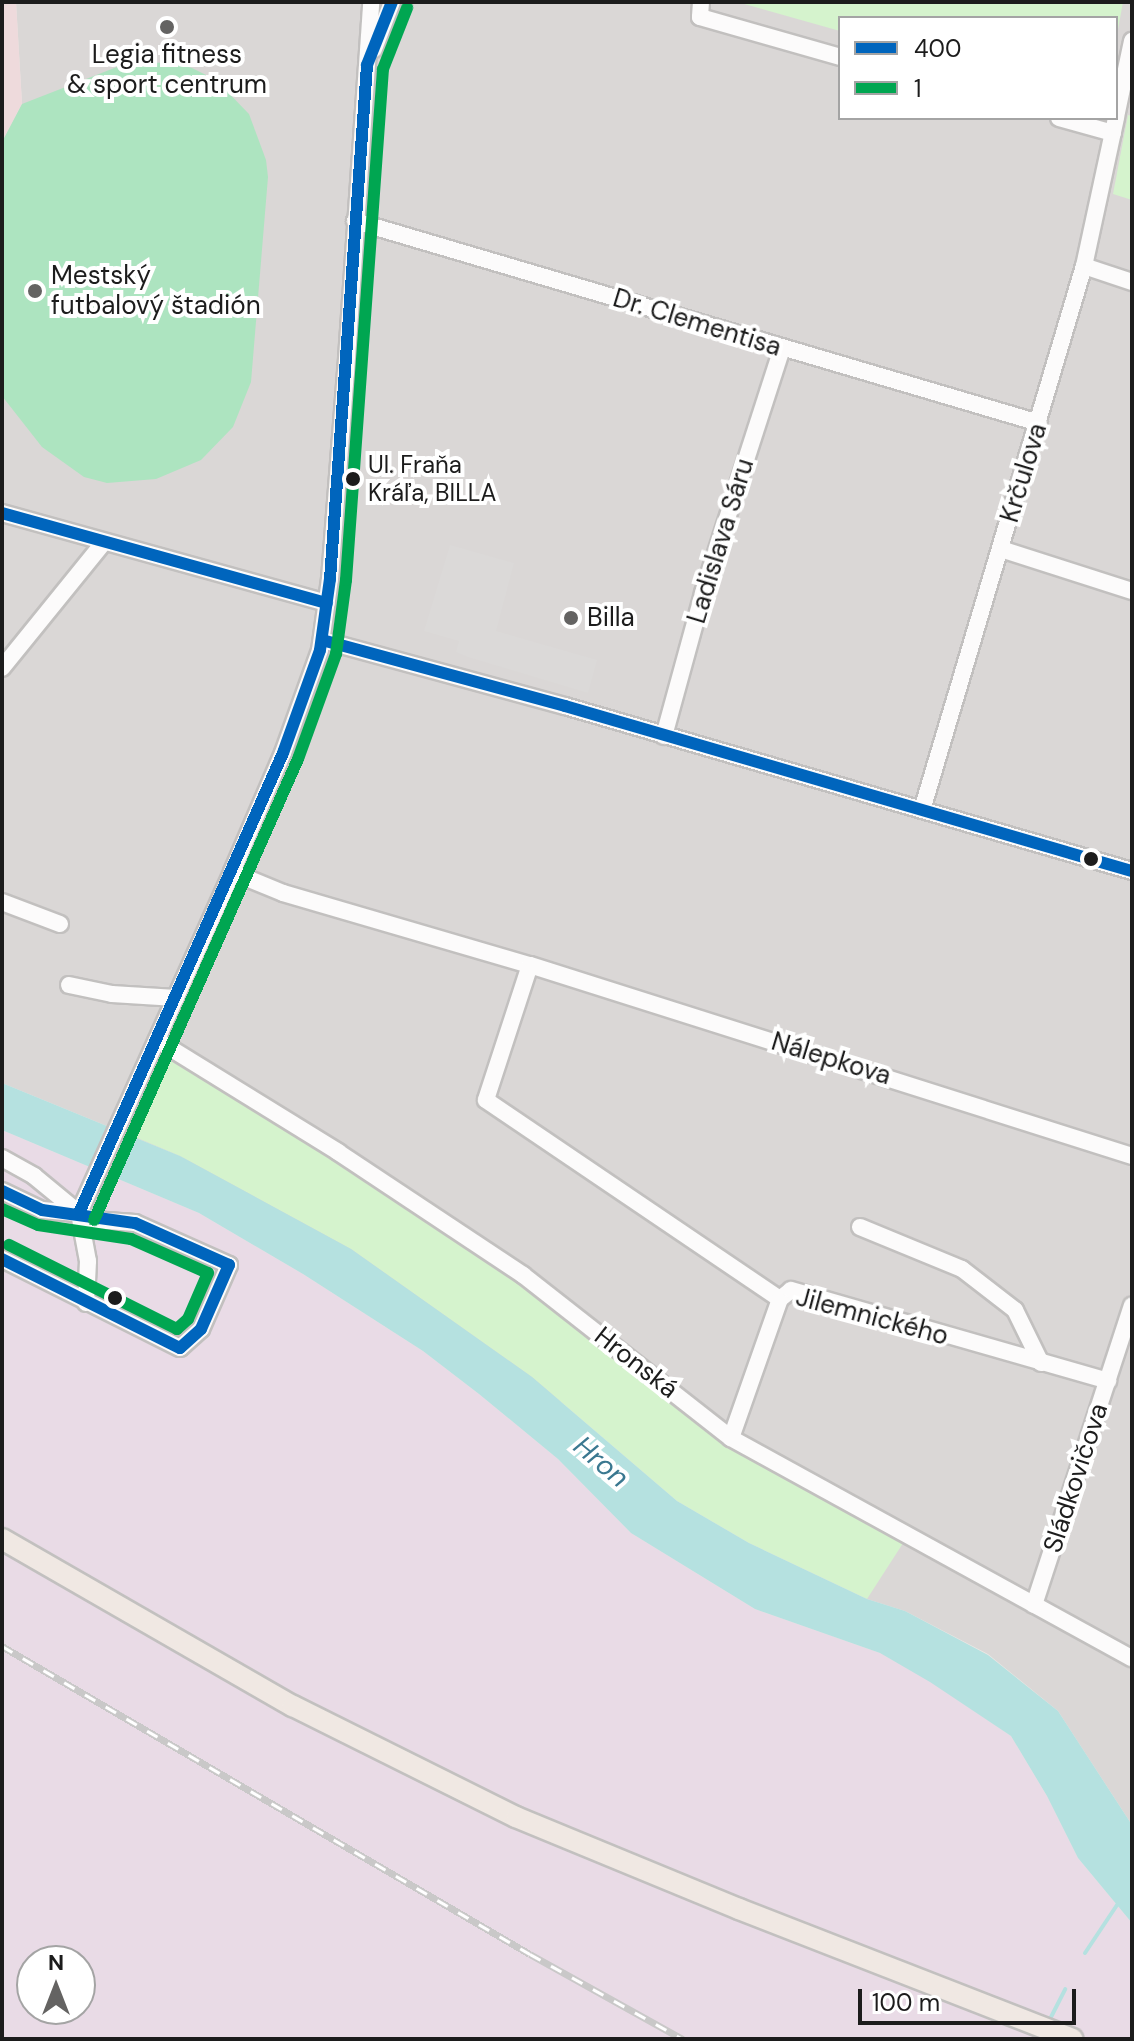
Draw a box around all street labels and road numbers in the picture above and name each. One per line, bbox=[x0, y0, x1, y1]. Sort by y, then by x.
street label: Dr. Clementisa bbox=[609, 283, 785, 363]
street label: Krčulova bbox=[994, 420, 1054, 526]
street label: Ladislava Sáru bbox=[681, 455, 761, 627]
street label: Nálepkova bbox=[768, 1026, 894, 1092]
street label: Jilemnického bbox=[792, 1282, 952, 1352]
street label: Hronská bbox=[588, 1321, 684, 1405]
street label: Sládkovičova bbox=[1037, 1399, 1115, 1557]

